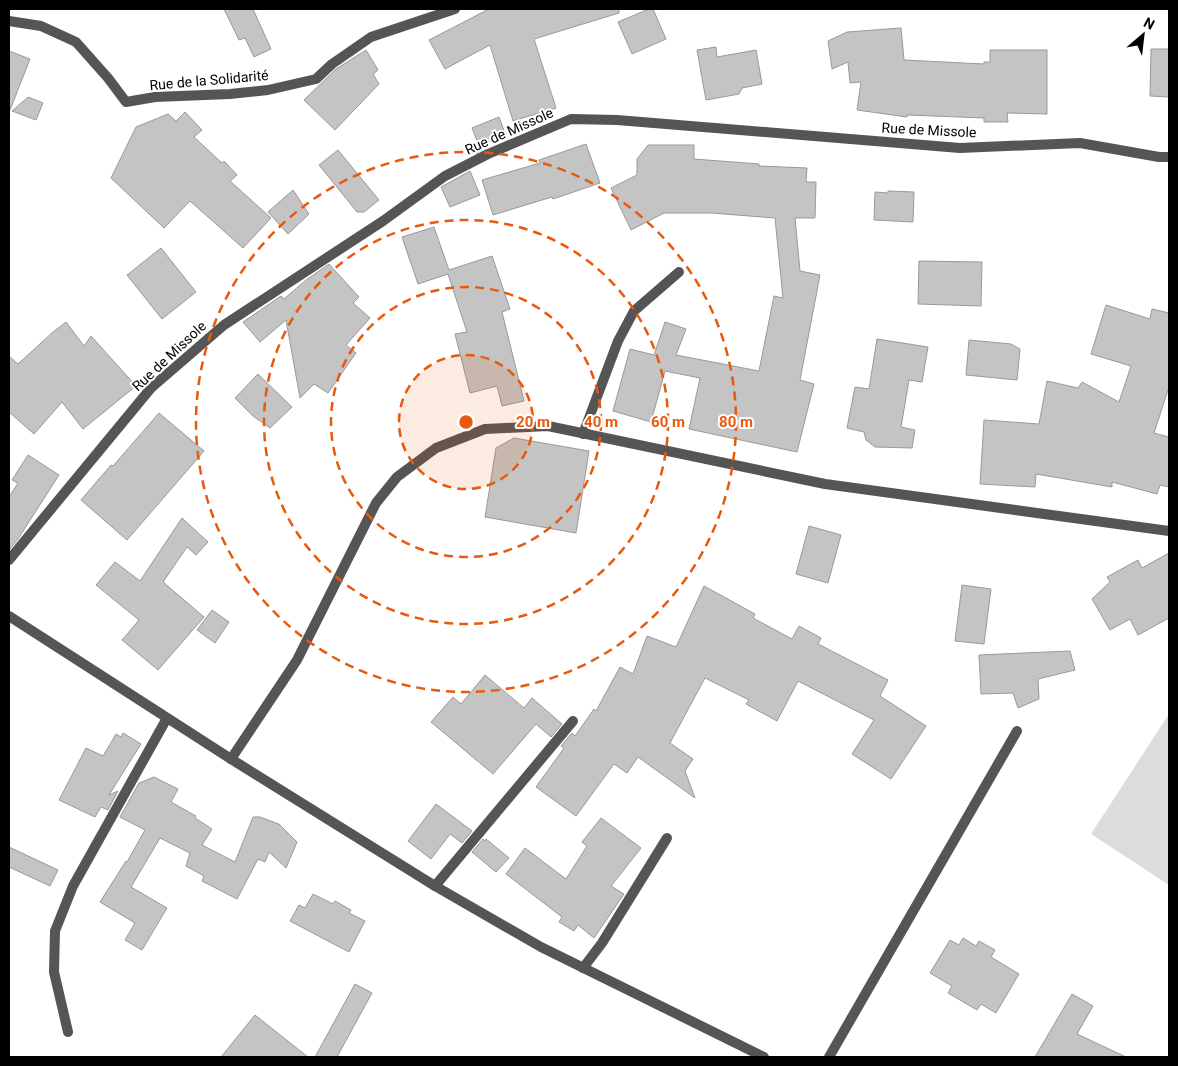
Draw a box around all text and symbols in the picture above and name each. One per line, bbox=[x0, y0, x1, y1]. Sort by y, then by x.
north arrow bbox=[1118, 10, 1168, 60]
text: N bbox=[1141, 14, 1157, 33]
street label: Rue de la Solidarité bbox=[149, 67, 269, 93]
street label: Rue de Missole bbox=[462, 104, 556, 158]
street label: Rue de Missole bbox=[881, 120, 977, 140]
street label: Rue de Missole bbox=[129, 318, 209, 394]
centre of rings bbox=[457, 413, 475, 431]
text: 20 m bbox=[516, 413, 550, 431]
text: 40 m bbox=[584, 413, 618, 431]
text: 60 m bbox=[651, 413, 685, 431]
text: 80 m bbox=[719, 413, 753, 431]

